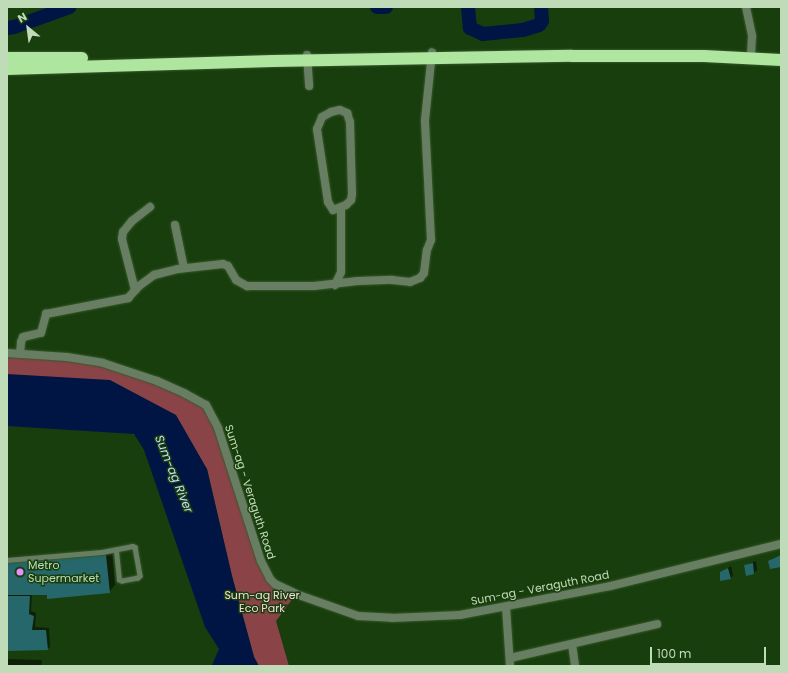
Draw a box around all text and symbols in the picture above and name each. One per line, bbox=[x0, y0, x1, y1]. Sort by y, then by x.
north arrow bbox=[8, 8, 48, 48]
text: N bbox=[15, 9, 30, 27]
street label: Sum-ag - Veraguth Road bbox=[222, 423, 278, 561]
water label: Sum-ag River bbox=[152, 433, 196, 515]
place label: Metro Supermarket bbox=[28, 559, 99, 585]
marker: Metro Supermarket bbox=[15, 567, 25, 577]
street label: Sum-ag - Veraguth Road bbox=[470, 568, 610, 608]
park label: Sum-ag River Eco Park bbox=[224, 589, 300, 615]
scale bar bbox=[652, 639, 768, 665]
text: 100 m bbox=[657, 645, 691, 662]

